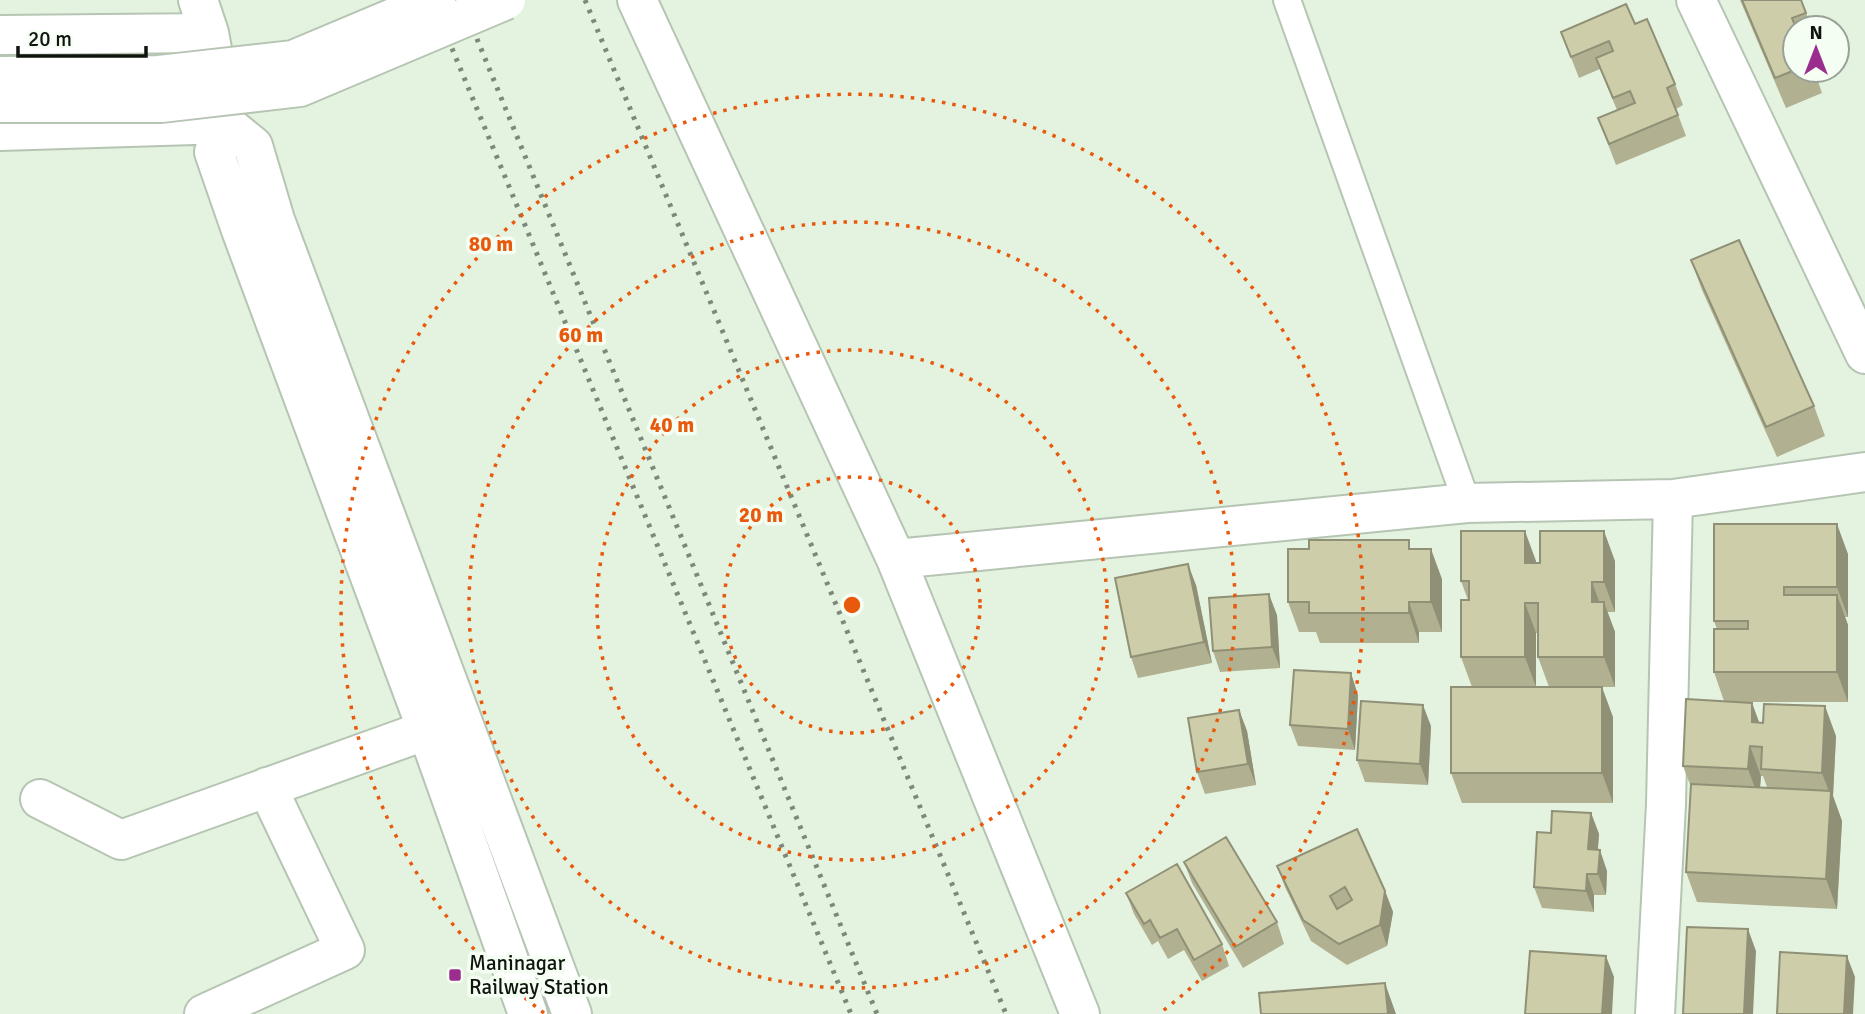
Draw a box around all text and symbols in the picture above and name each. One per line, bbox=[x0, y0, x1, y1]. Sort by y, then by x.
scale bar bbox=[18, 14, 145, 58]
north arrow bbox=[1781, 14, 1851, 84]
text: N bbox=[1809, 21, 1823, 45]
text: 20 m bbox=[28, 26, 72, 52]
text: 80 m bbox=[469, 231, 513, 257]
text: 60 m bbox=[559, 322, 603, 348]
text: 40 m bbox=[650, 412, 694, 438]
text: 20 m bbox=[739, 502, 783, 528]
centre of rings bbox=[840, 593, 864, 617]
place label: Maninagar Railway Station bbox=[469, 950, 609, 1000]
marker: Maninagar Railway Station bbox=[447, 967, 463, 983]

